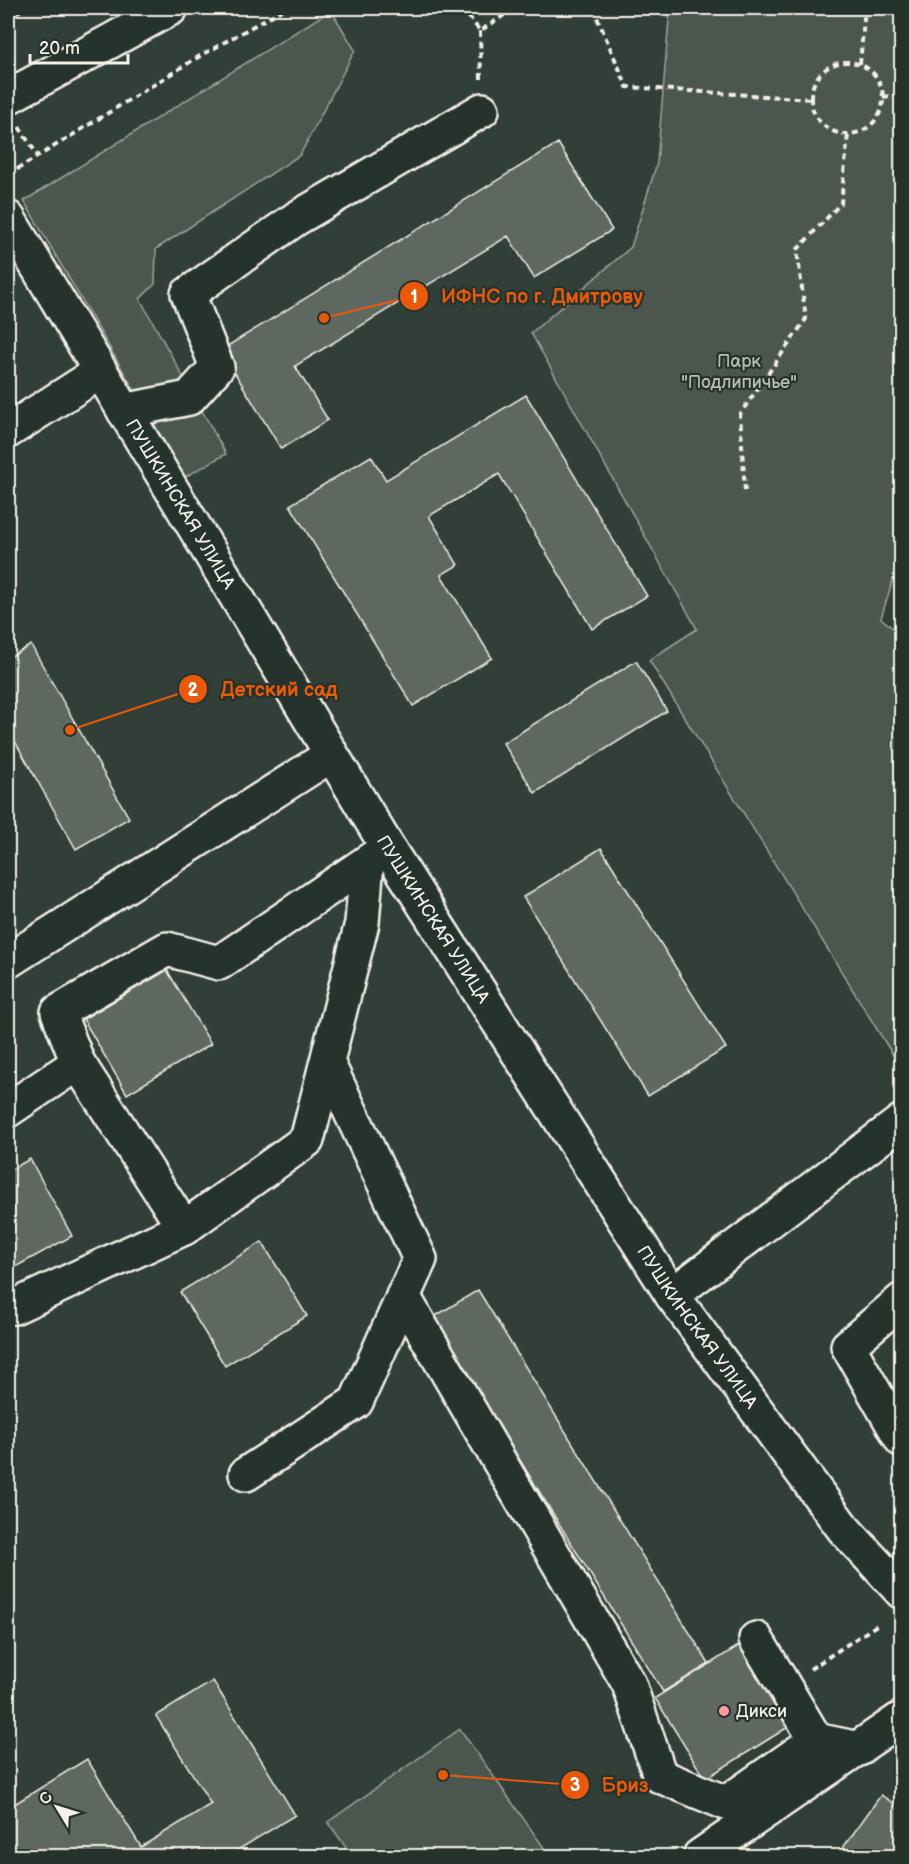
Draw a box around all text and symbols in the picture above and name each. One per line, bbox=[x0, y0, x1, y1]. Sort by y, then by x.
scale bar bbox=[30, 27, 128, 65]
text: 20 m bbox=[39, 38, 80, 59]
callout: ИФНС по г. Дмитрову bbox=[399, 277, 655, 315]
text: ИФНС по г. Дмитрову bbox=[441, 285, 643, 309]
text: 1 bbox=[410, 287, 418, 308]
park label: Парк "Подлипичье" bbox=[681, 351, 797, 393]
street label: ПУШКИНСКАЯ УЛИЦА bbox=[121, 415, 240, 593]
callout: Детский сад bbox=[178, 670, 350, 708]
text: Детский сад bbox=[220, 678, 338, 702]
text: 2 bbox=[188, 680, 199, 701]
street label: ПУШКИНСКАЯ УЛИЦА bbox=[372, 831, 494, 1007]
street label: ПУШКИНСКАЯ УЛИЦА bbox=[633, 1242, 762, 1412]
place label: Дикси bbox=[736, 1701, 787, 1722]
marker: Дикси bbox=[717, 1704, 731, 1718]
callout: Бриз bbox=[560, 1766, 661, 1804]
text: Бриз bbox=[602, 1774, 648, 1798]
text: 3 bbox=[570, 1775, 580, 1796]
north arrow bbox=[27, 1777, 87, 1837]
text: С bbox=[35, 1788, 57, 1809]

